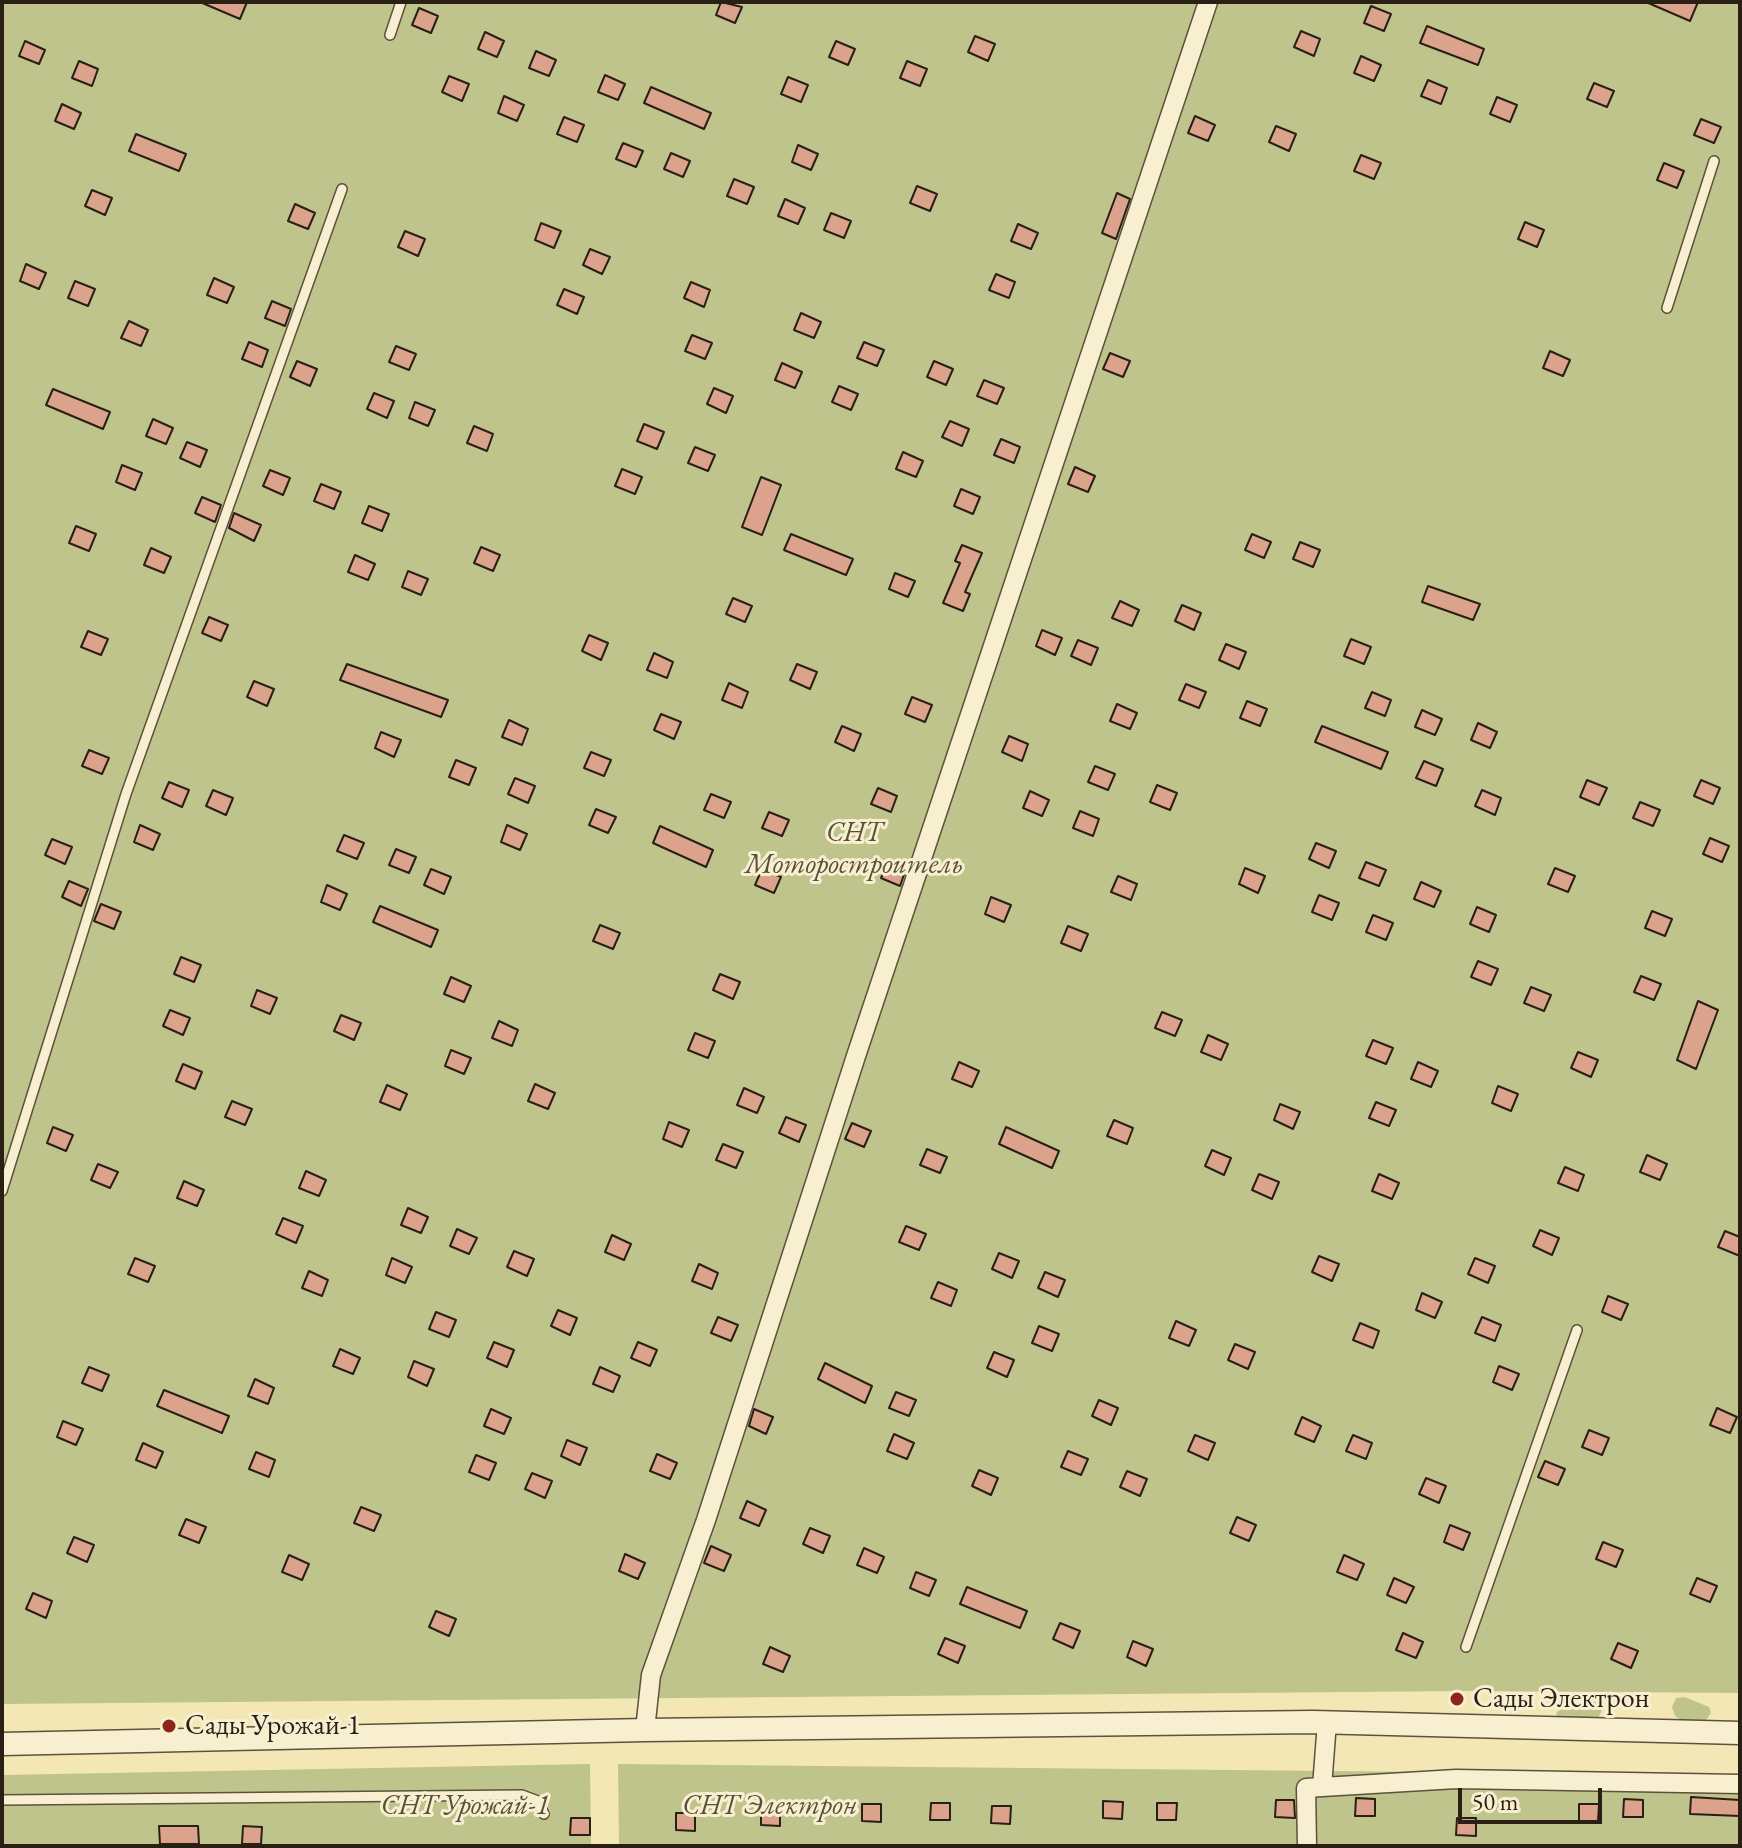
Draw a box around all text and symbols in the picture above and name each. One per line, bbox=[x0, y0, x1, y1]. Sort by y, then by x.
park label: СНТ Моторостроитель bbox=[745, 816, 963, 882]
place label: Сады Электрон bbox=[1473, 1682, 1649, 1716]
marker: Сады Электрон bbox=[1448, 1690, 1466, 1708]
place label: Сады Урожай-1 bbox=[185, 1709, 361, 1743]
marker: Сады Урожай-1 bbox=[160, 1717, 178, 1735]
scale bar bbox=[1462, 1772, 1606, 1822]
text: 50 m bbox=[1472, 1786, 1519, 1817]
park label: СНТ Урожай-1 bbox=[381, 1789, 549, 1823]
park label: СНТ Электрон bbox=[682, 1789, 858, 1823]

